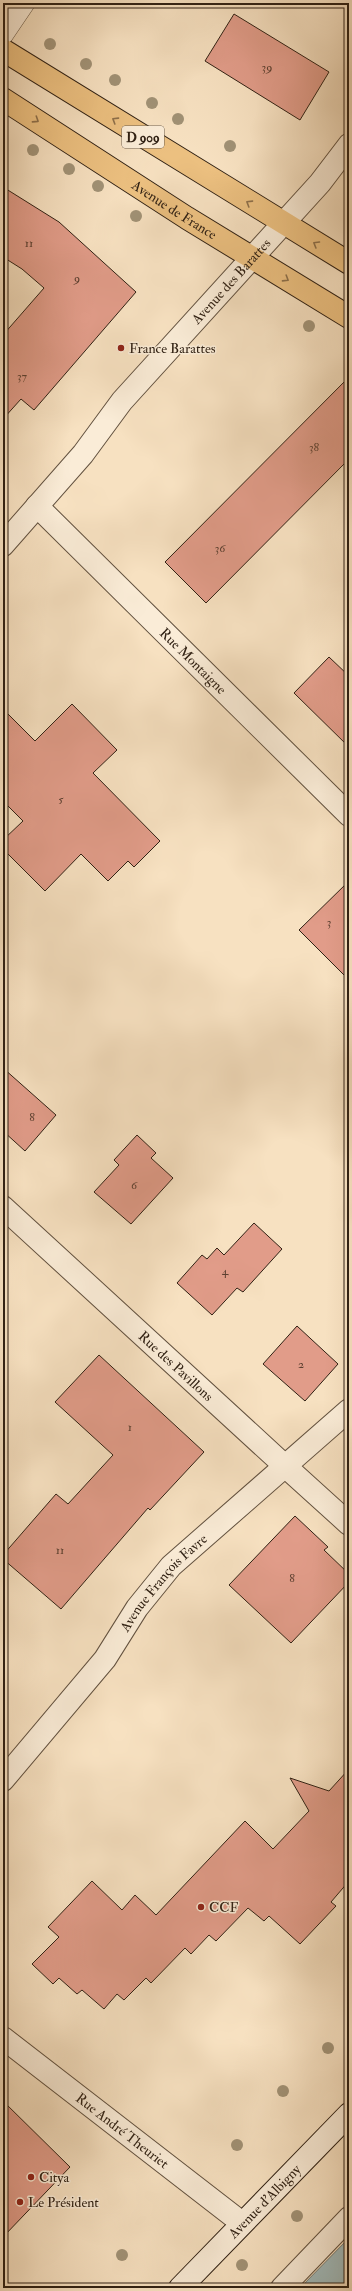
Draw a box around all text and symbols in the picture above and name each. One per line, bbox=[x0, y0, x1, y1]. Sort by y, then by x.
house number: 39 bbox=[262, 60, 272, 75]
one-way arrow bbox=[32, 115, 39, 123]
one-way arrow bbox=[112, 117, 119, 124]
road number: D 909 bbox=[122, 126, 164, 148]
street label: Avenue de France bbox=[128, 176, 220, 243]
one-way arrow bbox=[246, 200, 253, 208]
street label: Avenue des Barattes bbox=[187, 235, 275, 328]
house number: 11 bbox=[25, 236, 33, 251]
one-way arrow bbox=[313, 241, 320, 248]
house number: 9 bbox=[73, 271, 80, 286]
one-way arrow bbox=[282, 275, 289, 282]
place label: France Barattes bbox=[129, 340, 216, 357]
marker: France Barattes bbox=[116, 343, 126, 353]
house number: 37 bbox=[17, 369, 28, 384]
house number: 38 bbox=[309, 440, 319, 455]
house number: 36 bbox=[215, 541, 226, 556]
street label: Rue Montaigne bbox=[156, 624, 230, 698]
house number: 5 bbox=[58, 792, 64, 807]
house number: 3 bbox=[327, 915, 331, 930]
house number: 8 bbox=[29, 1110, 35, 1125]
house number: 6 bbox=[131, 1178, 138, 1193]
house number: 4 bbox=[222, 1264, 229, 1279]
street label: Rue des Pavillons bbox=[135, 1328, 217, 1405]
house number: 2 bbox=[298, 1357, 304, 1372]
house number: 1 bbox=[128, 1420, 132, 1435]
street label: Avenue François Favre bbox=[116, 1530, 211, 1636]
house number: 11 bbox=[56, 1543, 64, 1558]
house number: 8 bbox=[289, 1571, 295, 1586]
place label: CCF bbox=[209, 1899, 239, 1916]
marker: CCF bbox=[196, 1902, 206, 1912]
street label: Rue André Theuriet bbox=[72, 2089, 172, 2172]
street label: Avenue d'Albigny bbox=[224, 2160, 306, 2243]
place label: Citya bbox=[39, 2169, 69, 2187]
marker: Citya bbox=[26, 2172, 36, 2182]
place label: Le Président bbox=[28, 2194, 99, 2211]
marker: Le Président bbox=[15, 2197, 25, 2207]

